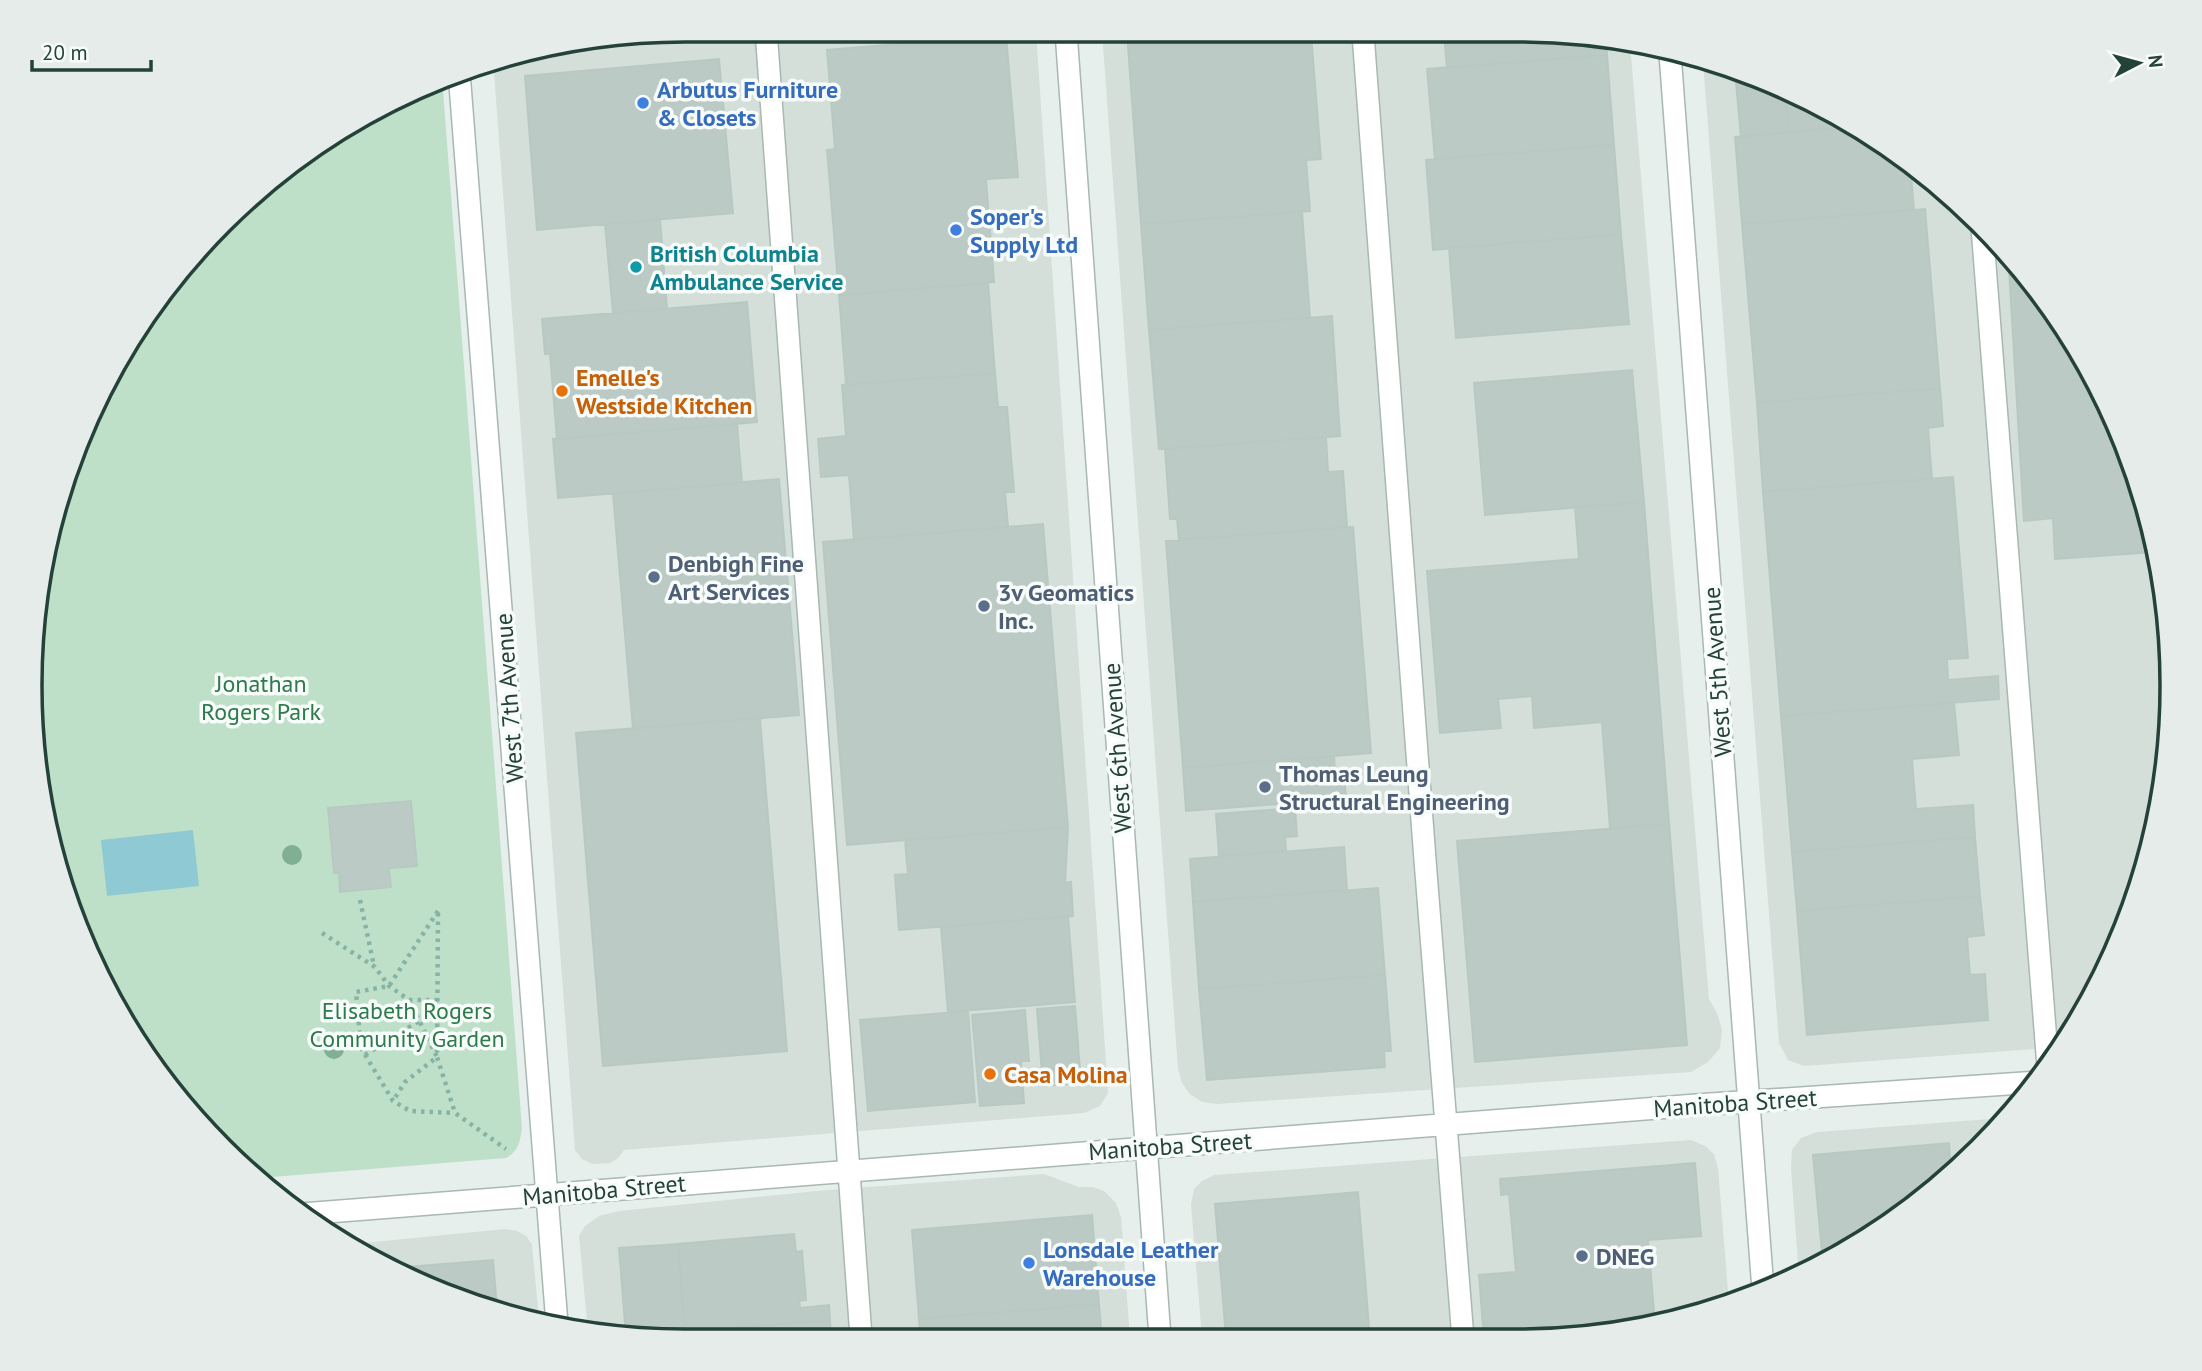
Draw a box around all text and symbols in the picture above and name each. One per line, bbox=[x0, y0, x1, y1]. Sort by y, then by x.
scale bar bbox=[32, 28, 150, 72]
north arrow bbox=[2104, 28, 2174, 98]
text: 20 m bbox=[42, 39, 88, 66]
text: N bbox=[2143, 54, 2168, 69]
place label: Arbutus Furniture & Closets bbox=[657, 74, 838, 133]
marker: Arbutus Furniture & Closets bbox=[635, 95, 651, 111]
place label: Soper's Supply Ltd bbox=[970, 201, 1078, 260]
marker: Soper's Supply Ltd bbox=[948, 222, 964, 238]
place label: British Columbia Ambulance Service bbox=[650, 238, 843, 297]
marker: British Columbia Ambulance Service bbox=[628, 259, 644, 275]
place label: Emelle's Westside Kitchen bbox=[576, 362, 752, 421]
marker: Emelle's Westside Kitchen bbox=[554, 383, 570, 399]
place label: Denbigh Fine Art Services bbox=[668, 548, 804, 607]
marker: Denbigh Fine Art Services bbox=[646, 569, 662, 585]
place label: 3v Geomatics Inc. bbox=[998, 577, 1134, 636]
street label: West 5th Avenue bbox=[1696, 586, 1738, 758]
marker: 3v Geomatics Inc. bbox=[976, 598, 992, 614]
street label: West 7th Avenue bbox=[488, 612, 530, 784]
street label: West 6th Avenue bbox=[1096, 662, 1138, 834]
park label: Jonathan Rogers Park bbox=[201, 668, 321, 727]
place label: Thomas Leung Structural Engineering bbox=[1279, 758, 1510, 817]
marker: Thomas Leung Structural Engineering bbox=[1257, 779, 1273, 795]
park label: Elisabeth Rogers Community Garden bbox=[309, 995, 505, 1054]
place label: Casa Molina bbox=[1004, 1059, 1128, 1090]
marker: Casa Molina bbox=[982, 1066, 998, 1082]
street label: Manitoba Street bbox=[1652, 1082, 1818, 1124]
street label: Manitoba Street bbox=[1087, 1125, 1253, 1167]
street label: Manitoba Street bbox=[521, 1167, 687, 1213]
place label: Lonsdale Leather Warehouse bbox=[1043, 1234, 1219, 1293]
place label: DNEG bbox=[1596, 1241, 1654, 1272]
marker: DNEG bbox=[1574, 1248, 1590, 1264]
marker: Lonsdale Leather Warehouse bbox=[1021, 1255, 1037, 1271]

